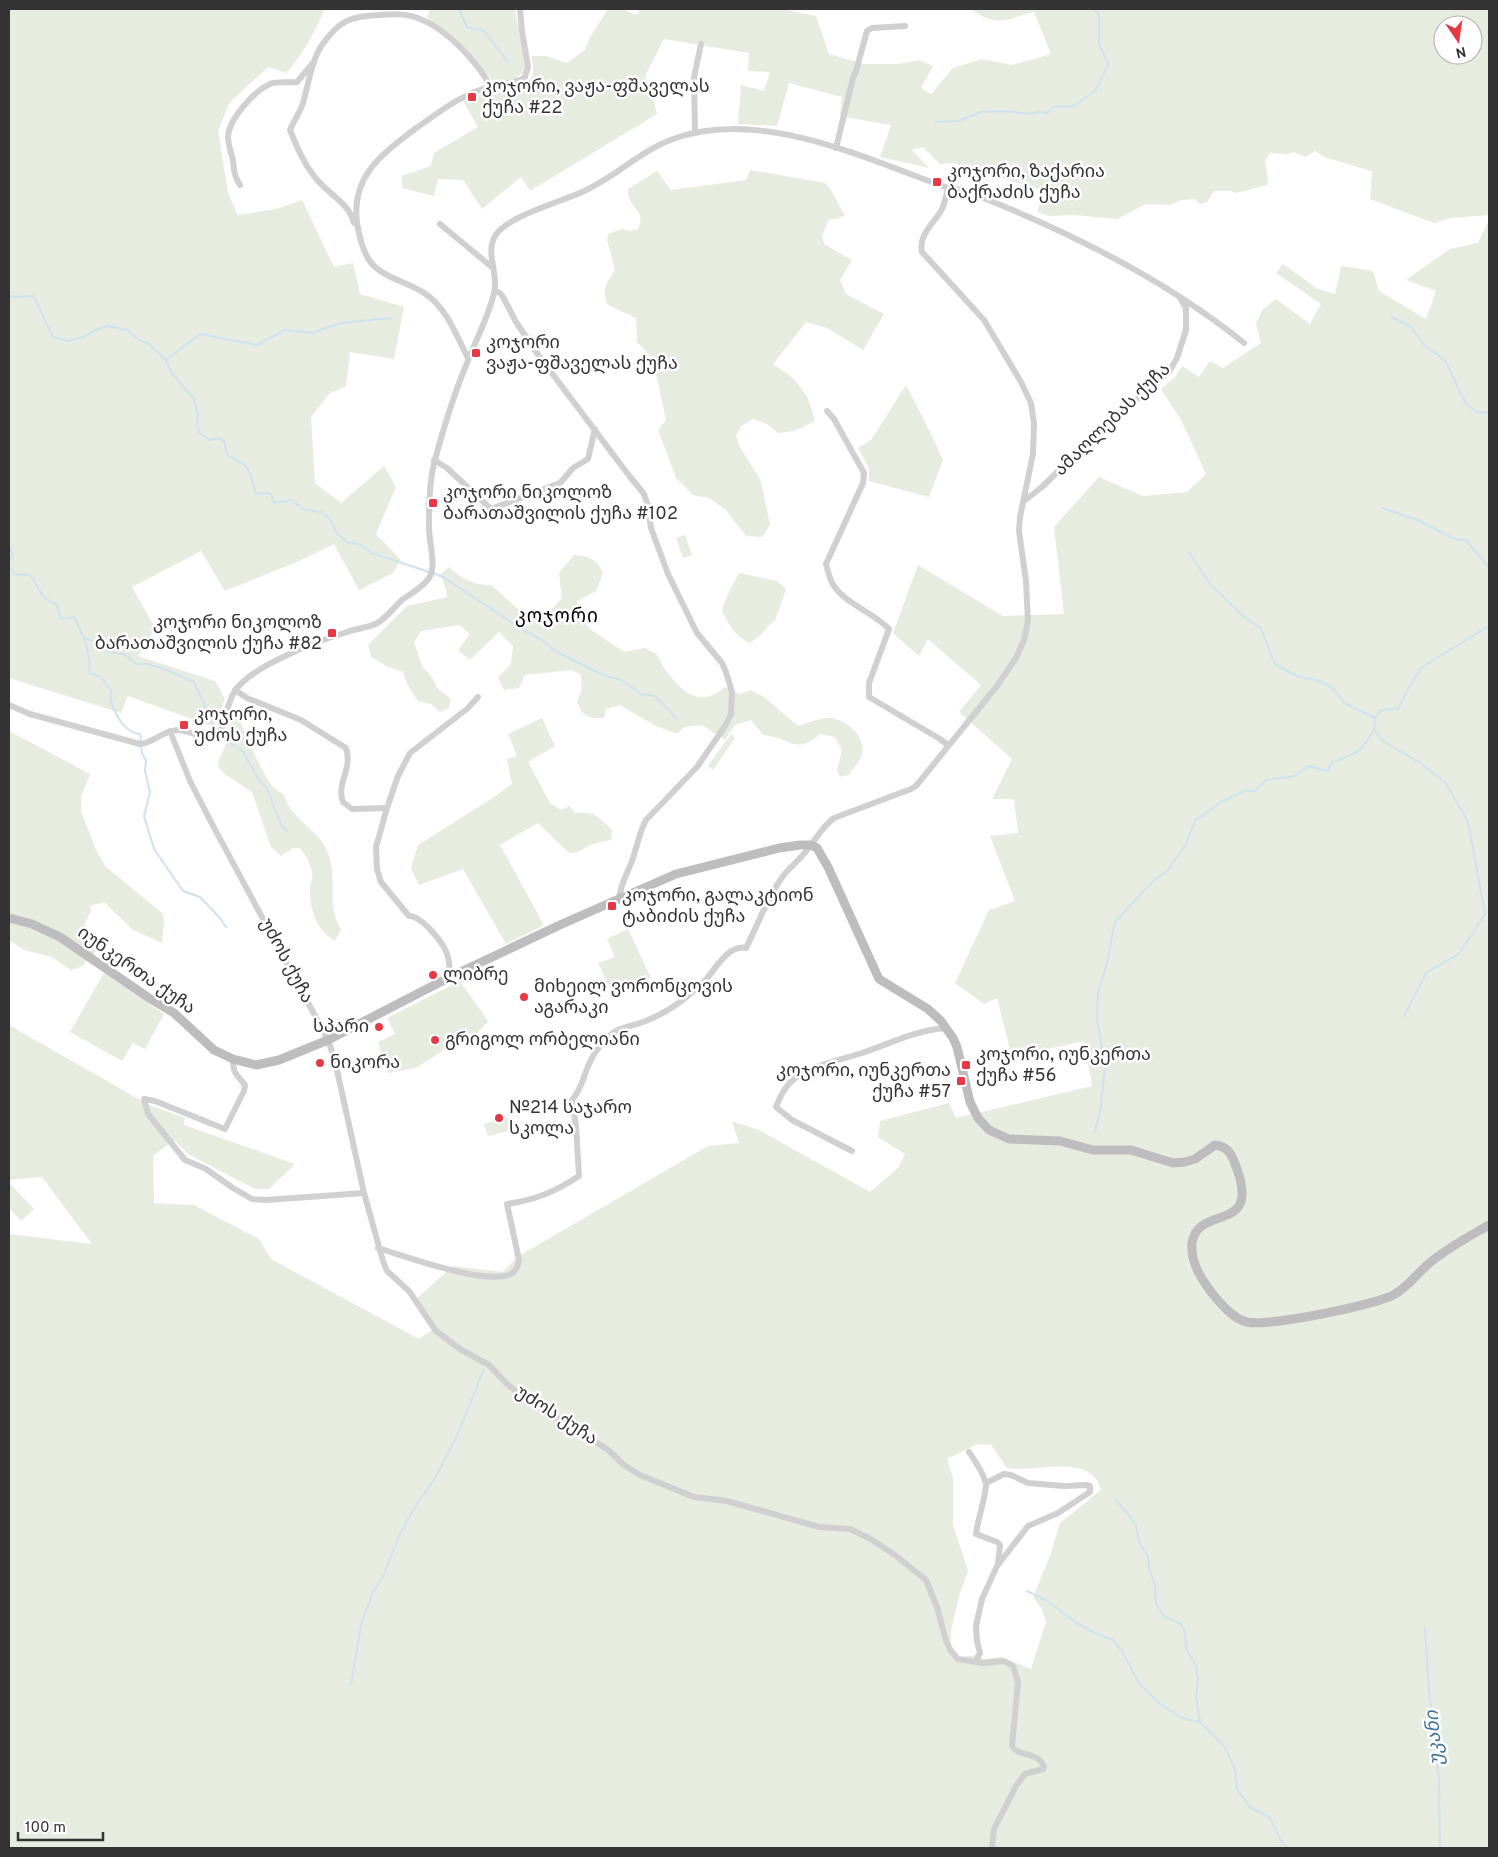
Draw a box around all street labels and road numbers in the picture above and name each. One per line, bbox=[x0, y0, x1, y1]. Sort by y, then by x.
street label: ამაღლებას ქუჩა bbox=[1050, 359, 1176, 481]
street label: უძოს ქუჩა bbox=[254, 914, 318, 1008]
street label: იუნკერთა ქუჩა bbox=[72, 922, 200, 1020]
street label: უძოს ქუჩა bbox=[511, 1381, 601, 1451]

